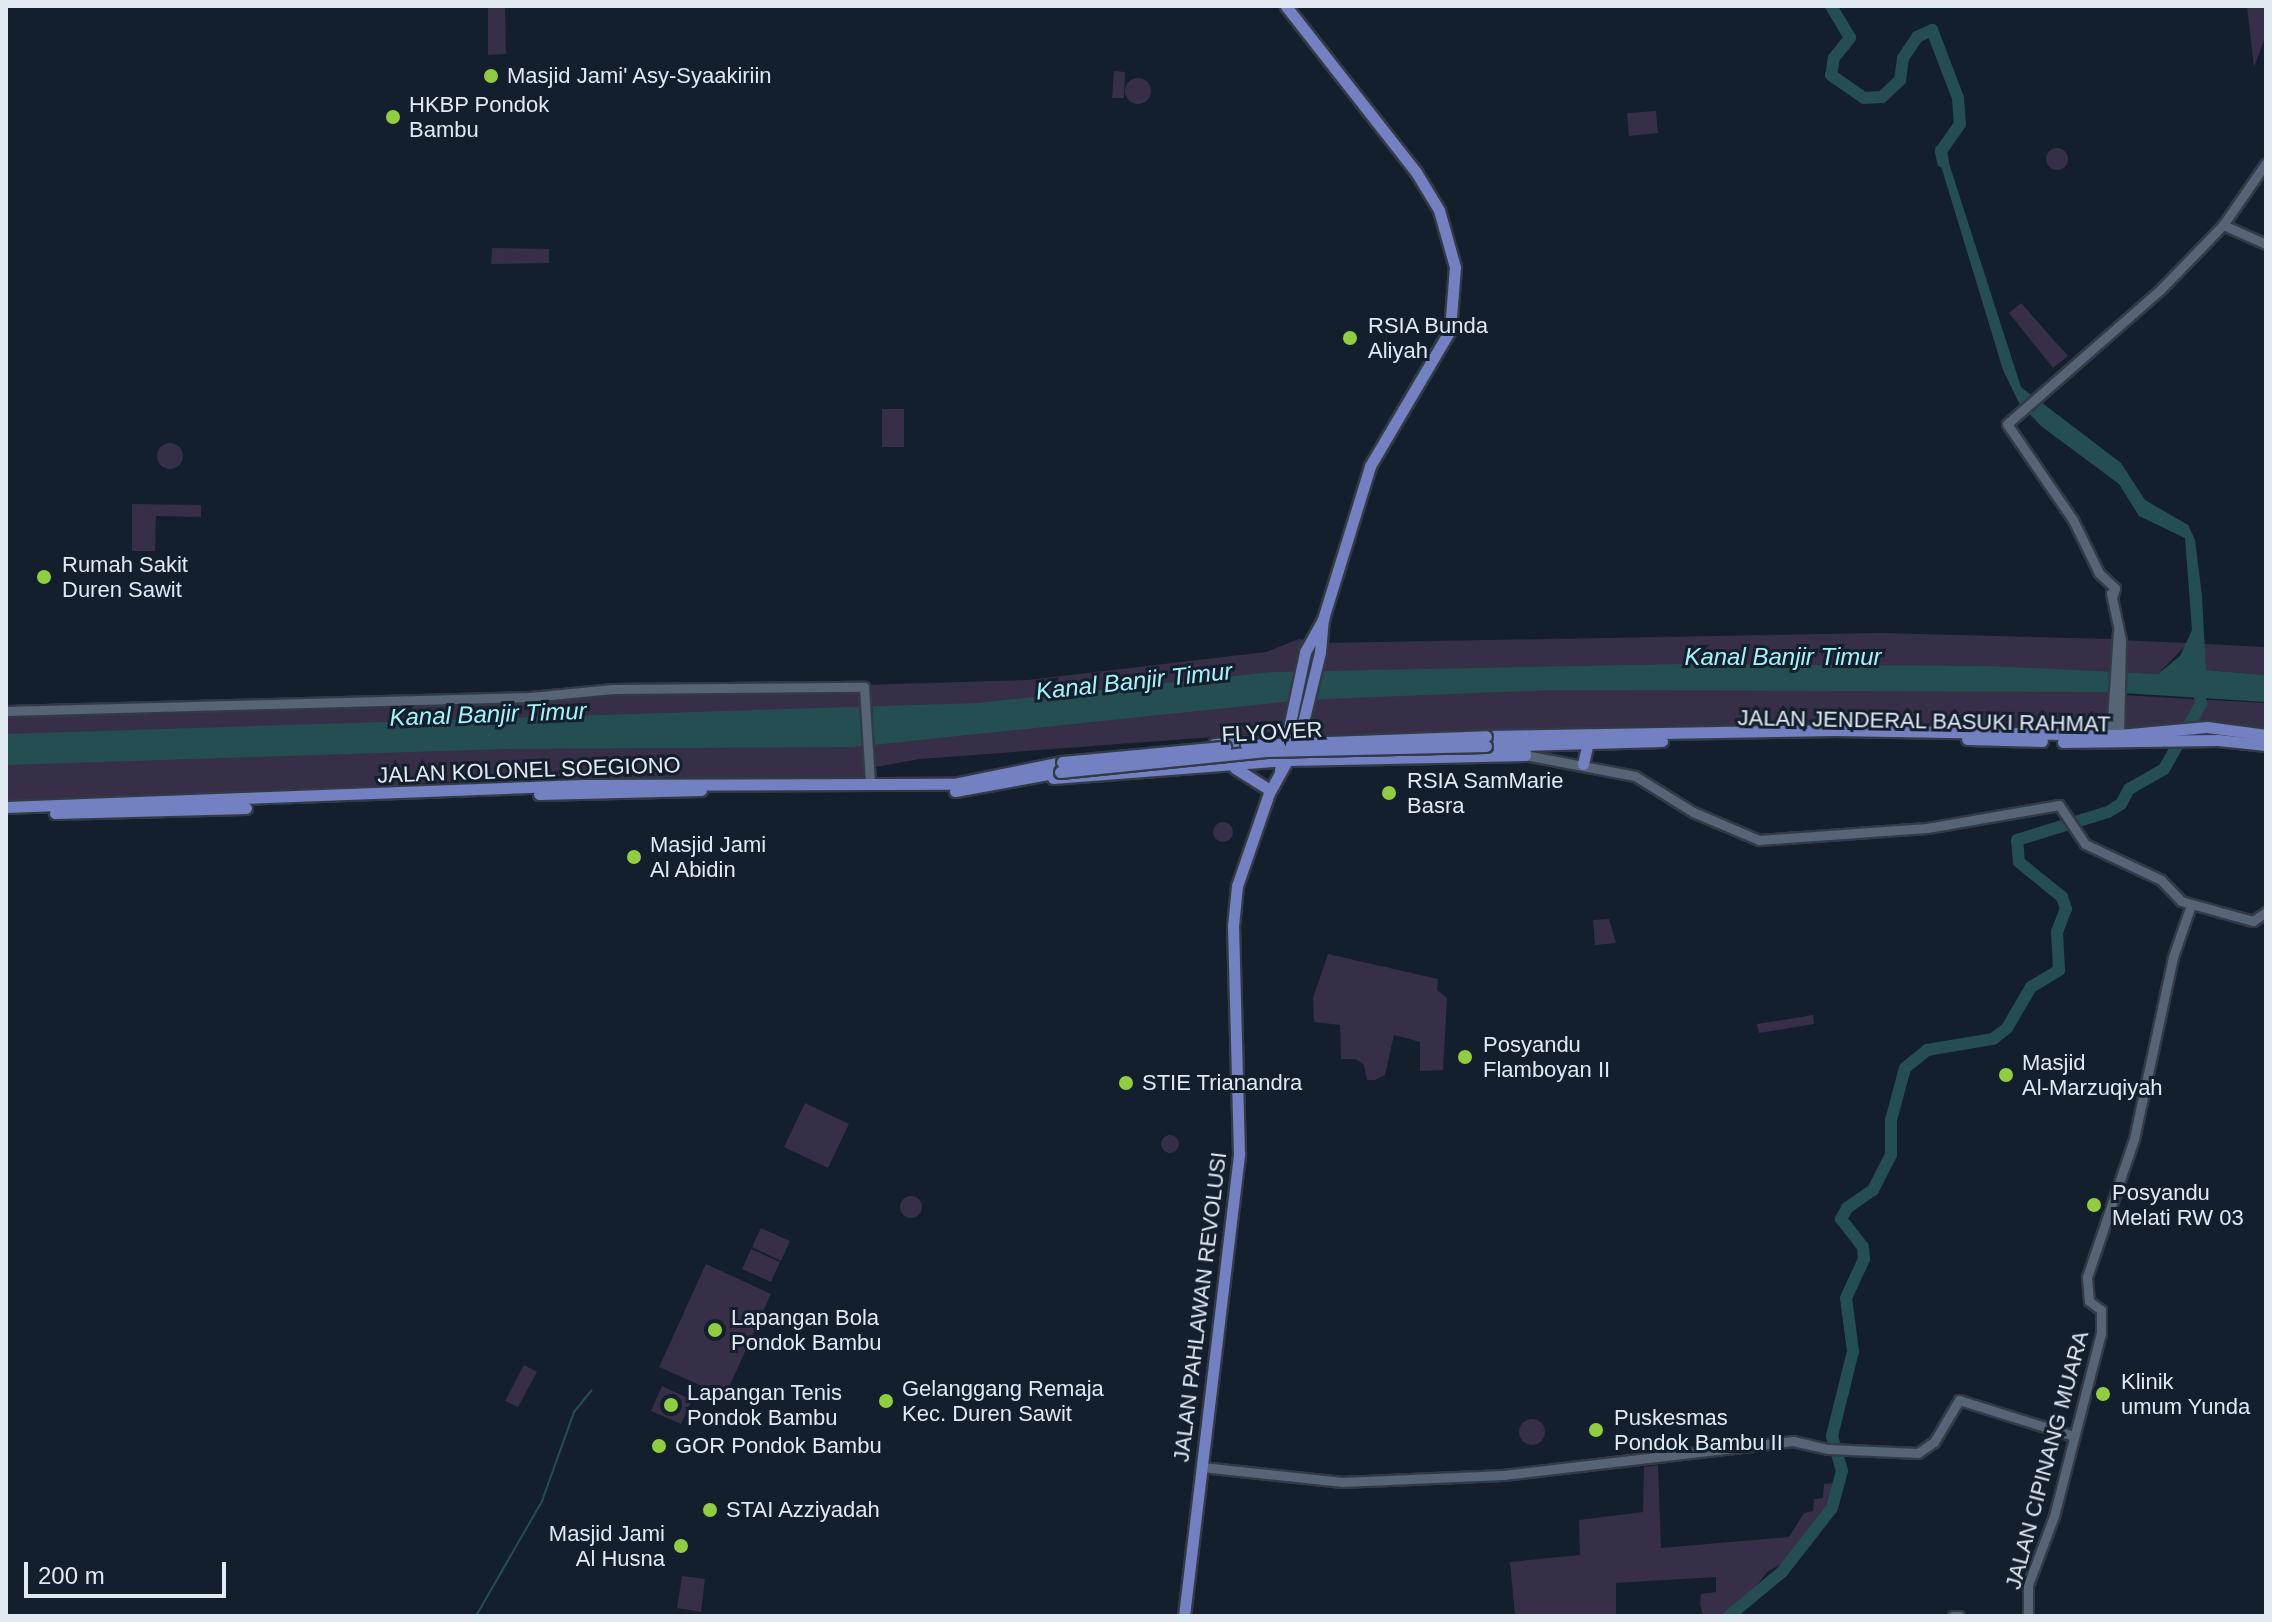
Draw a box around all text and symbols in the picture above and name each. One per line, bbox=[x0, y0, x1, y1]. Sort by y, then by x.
place label: Masjid Jami' Asy-Syaakiriin bbox=[507, 63, 773, 89]
marker: Masjid Jami' Asy-Syaakiriin bbox=[482, 67, 500, 85]
place label: HKBP Pondok Bambu bbox=[409, 91, 550, 142]
marker: HKBP Pondok Bambu bbox=[384, 108, 402, 126]
place label: RSIA Bunda Aliyah bbox=[1368, 312, 1489, 364]
marker: RSIA Bunda Aliyah bbox=[1339, 327, 1361, 349]
place label: Rumah Sakit Duren Sawit bbox=[62, 551, 188, 602]
marker: Rumah Sakit Duren Sawit bbox=[33, 566, 55, 588]
water label: Kanal Banjir Timur bbox=[1684, 643, 1882, 671]
water label: Kanal Banjir Timur bbox=[1034, 656, 1234, 706]
water label: Kanal Banjir Timur bbox=[389, 696, 587, 732]
street label: JALAN JENDERAL BASUKI RAHMAT bbox=[1737, 705, 2111, 737]
street label: FLYOVER bbox=[1221, 716, 1323, 748]
street label: JALAN KOLONEL SOEGIONO bbox=[376, 751, 682, 789]
place label: RSIA SamMarie Basra bbox=[1407, 767, 1565, 818]
marker: RSIA SamMarie Basra bbox=[1378, 782, 1400, 804]
place label: Masjid Jami Al Abidin bbox=[650, 831, 766, 882]
marker: Masjid Jami Al Abidin bbox=[625, 848, 643, 866]
place label: Posyandu Flamboyan II bbox=[1483, 1031, 1610, 1082]
marker: Posyandu Flamboyan II bbox=[1454, 1046, 1476, 1068]
place label: Masjid Al-Marzuqiyah bbox=[2022, 1049, 2163, 1100]
marker: Masjid Al-Marzuqiyah bbox=[1997, 1066, 2015, 1084]
place label: STIE Trianandra bbox=[1142, 1070, 1303, 1096]
marker: STIE Trianandra bbox=[1117, 1074, 1135, 1092]
street label: JALAN PAHLAWAN REVOLUSI bbox=[1168, 1150, 1232, 1464]
place label: Posyandu Melati RW 03 bbox=[2112, 1179, 2244, 1230]
marker: Posyandu Melati RW 03 bbox=[2083, 1194, 2105, 1216]
place label: Lapangan Bola Pondok Bambu bbox=[731, 1304, 881, 1356]
marker: Lapangan Bola Pondok Bambu bbox=[706, 1321, 724, 1339]
street label: JALAN CIPINANG MUARA bbox=[2000, 1328, 2094, 1592]
place label: Klinik umum Yunda bbox=[2121, 1368, 2251, 1420]
place label: Gelanggang Remaja Kec. Duren Sawit bbox=[902, 1375, 1104, 1426]
place label: Lapangan Tenis Pondok Bambu bbox=[687, 1379, 842, 1430]
marker: Klinik umum Yunda bbox=[2092, 1383, 2114, 1405]
marker: Gelanggang Remaja Kec. Duren Sawit bbox=[877, 1392, 895, 1410]
marker: Lapangan Tenis Pondok Bambu bbox=[662, 1396, 680, 1414]
place label: Puskesmas Pondok Bambu II bbox=[1614, 1404, 1783, 1456]
marker: Puskesmas Pondok Bambu II bbox=[1585, 1419, 1607, 1441]
place label: GOR Pondok Bambu bbox=[675, 1433, 882, 1459]
marker: GOR Pondok Bambu bbox=[650, 1437, 668, 1455]
place label: STAI Azziyadah bbox=[726, 1497, 881, 1523]
marker: STAI Azziyadah bbox=[701, 1501, 719, 1519]
place label: Masjid Jami Al Husna bbox=[549, 1520, 665, 1572]
marker: Masjid Jami Al Husna bbox=[672, 1537, 690, 1555]
scale bar bbox=[28, 1546, 230, 1596]
text: 200 m bbox=[38, 1562, 105, 1589]

